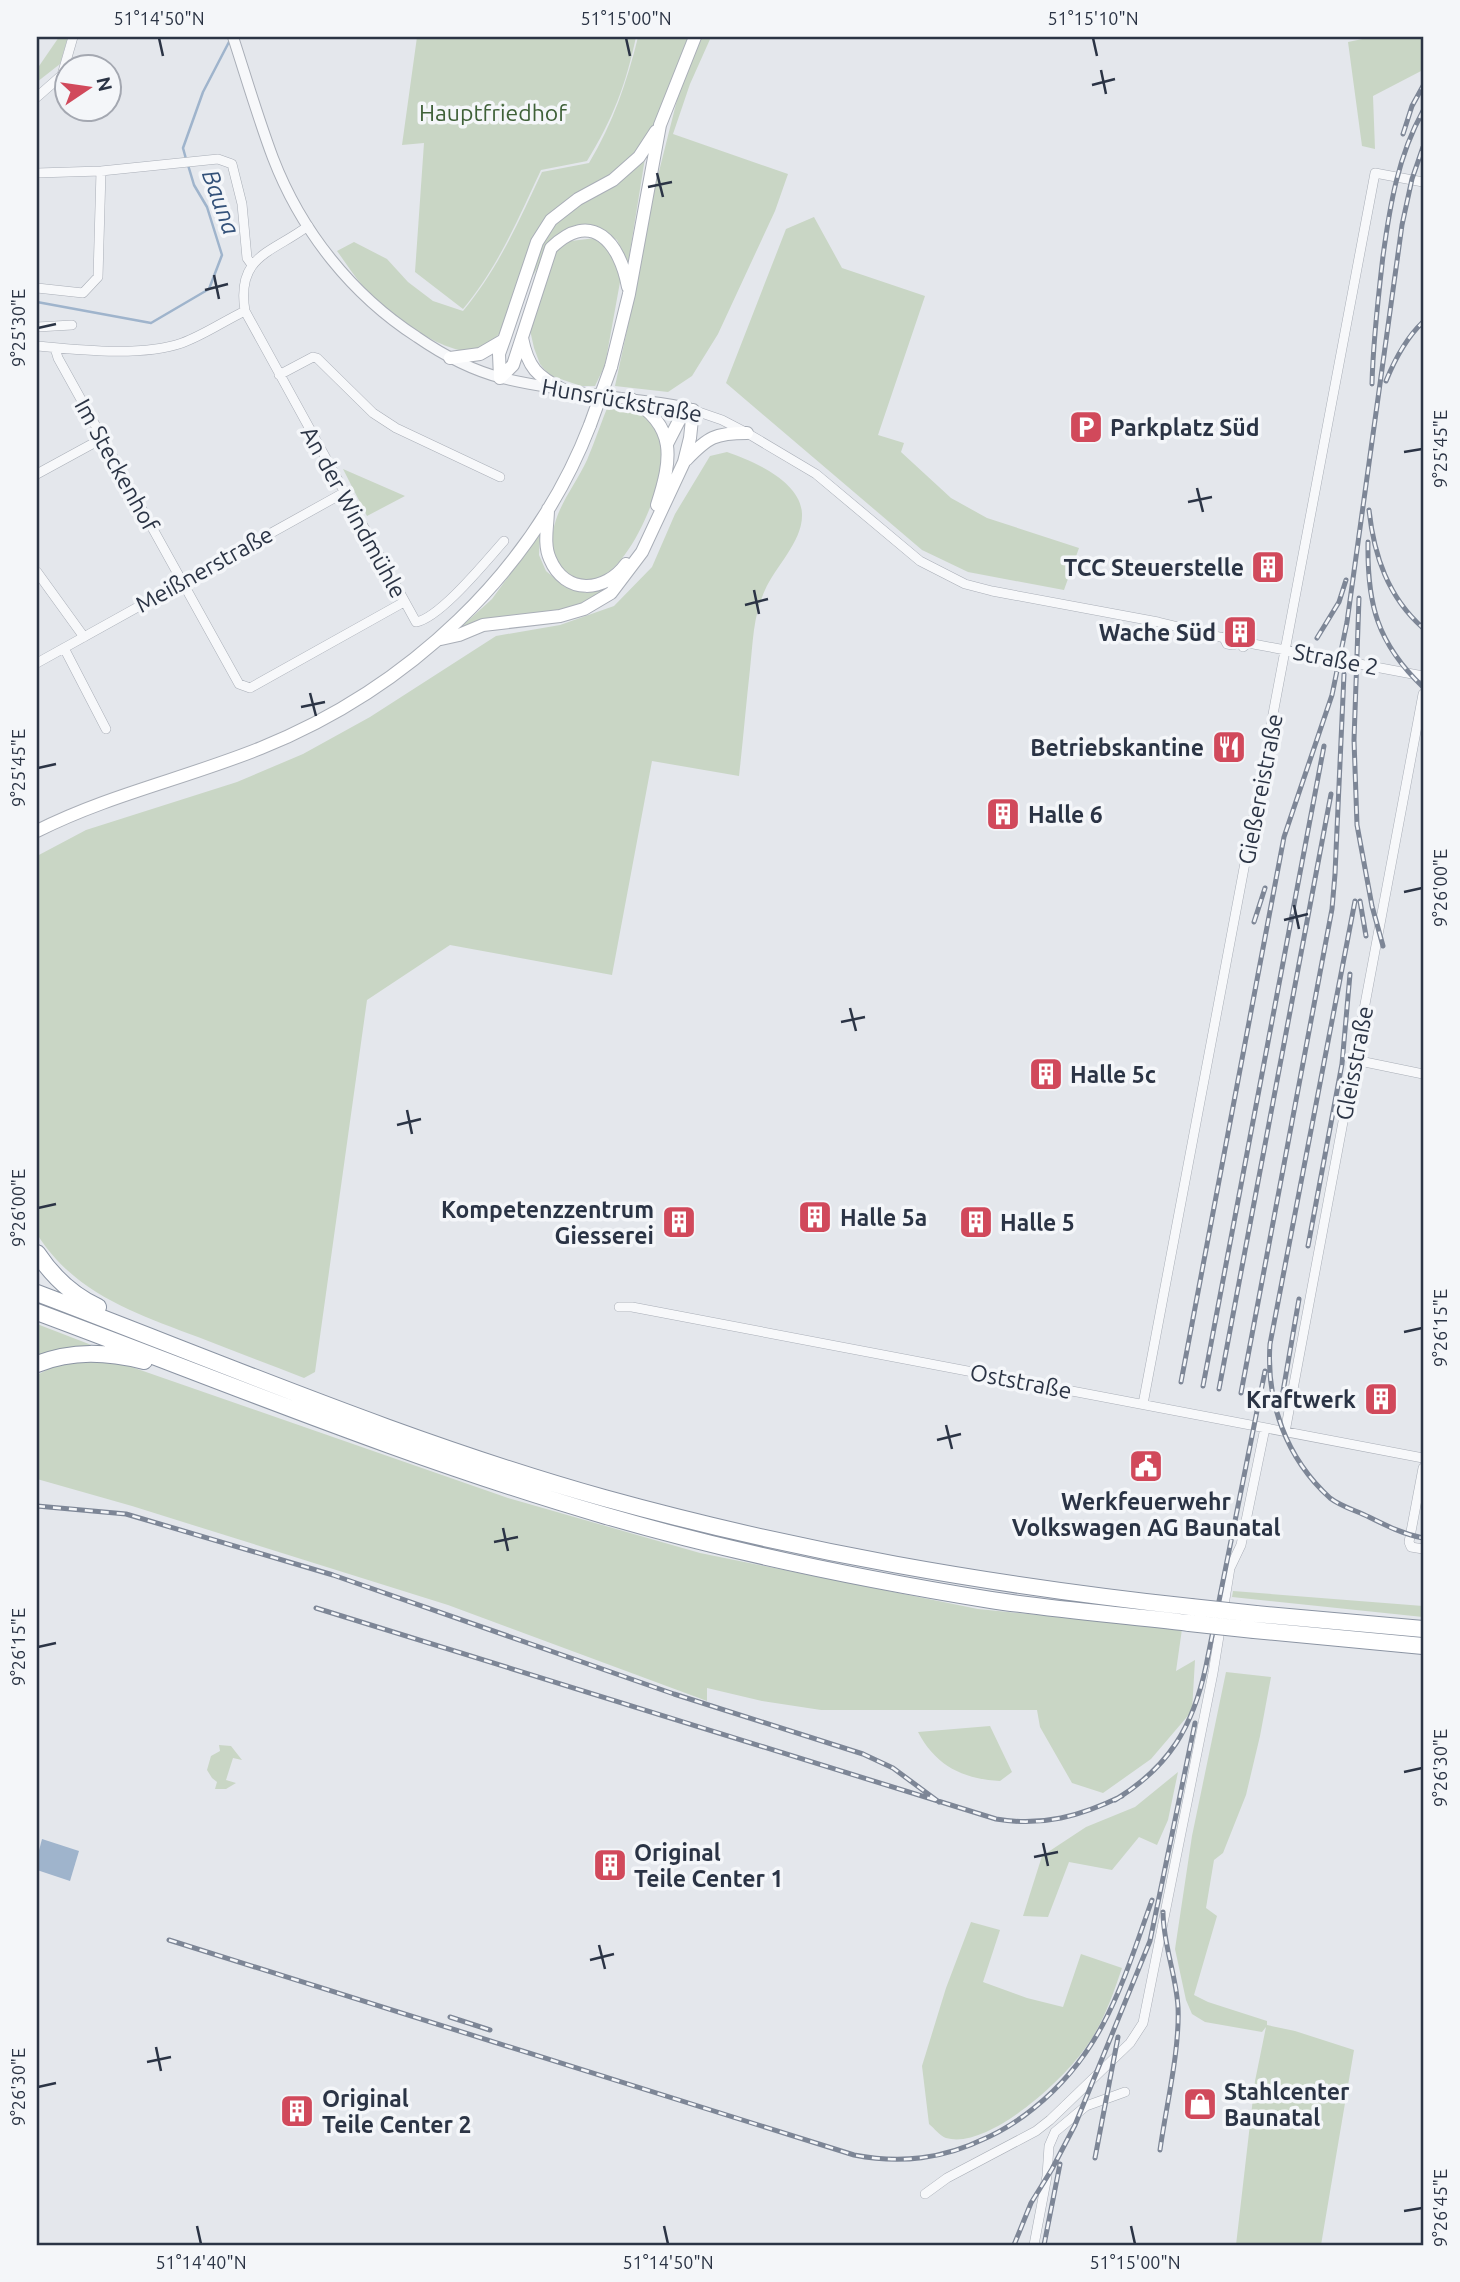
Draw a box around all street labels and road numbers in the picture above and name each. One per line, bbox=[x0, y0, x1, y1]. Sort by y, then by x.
street label: Hunsrückstraße bbox=[540, 374, 704, 426]
street label: Im Steckenhof bbox=[70, 394, 164, 536]
street label: An der Windmühle bbox=[296, 422, 412, 602]
street label: Meißnerstraße bbox=[131, 521, 277, 617]
street label: Straße 2 bbox=[1291, 638, 1381, 680]
street label: Gießereistraße bbox=[1233, 711, 1287, 867]
street label: Gleisstraße bbox=[1331, 1004, 1377, 1122]
street label: Oststraße bbox=[968, 1359, 1074, 1403]

